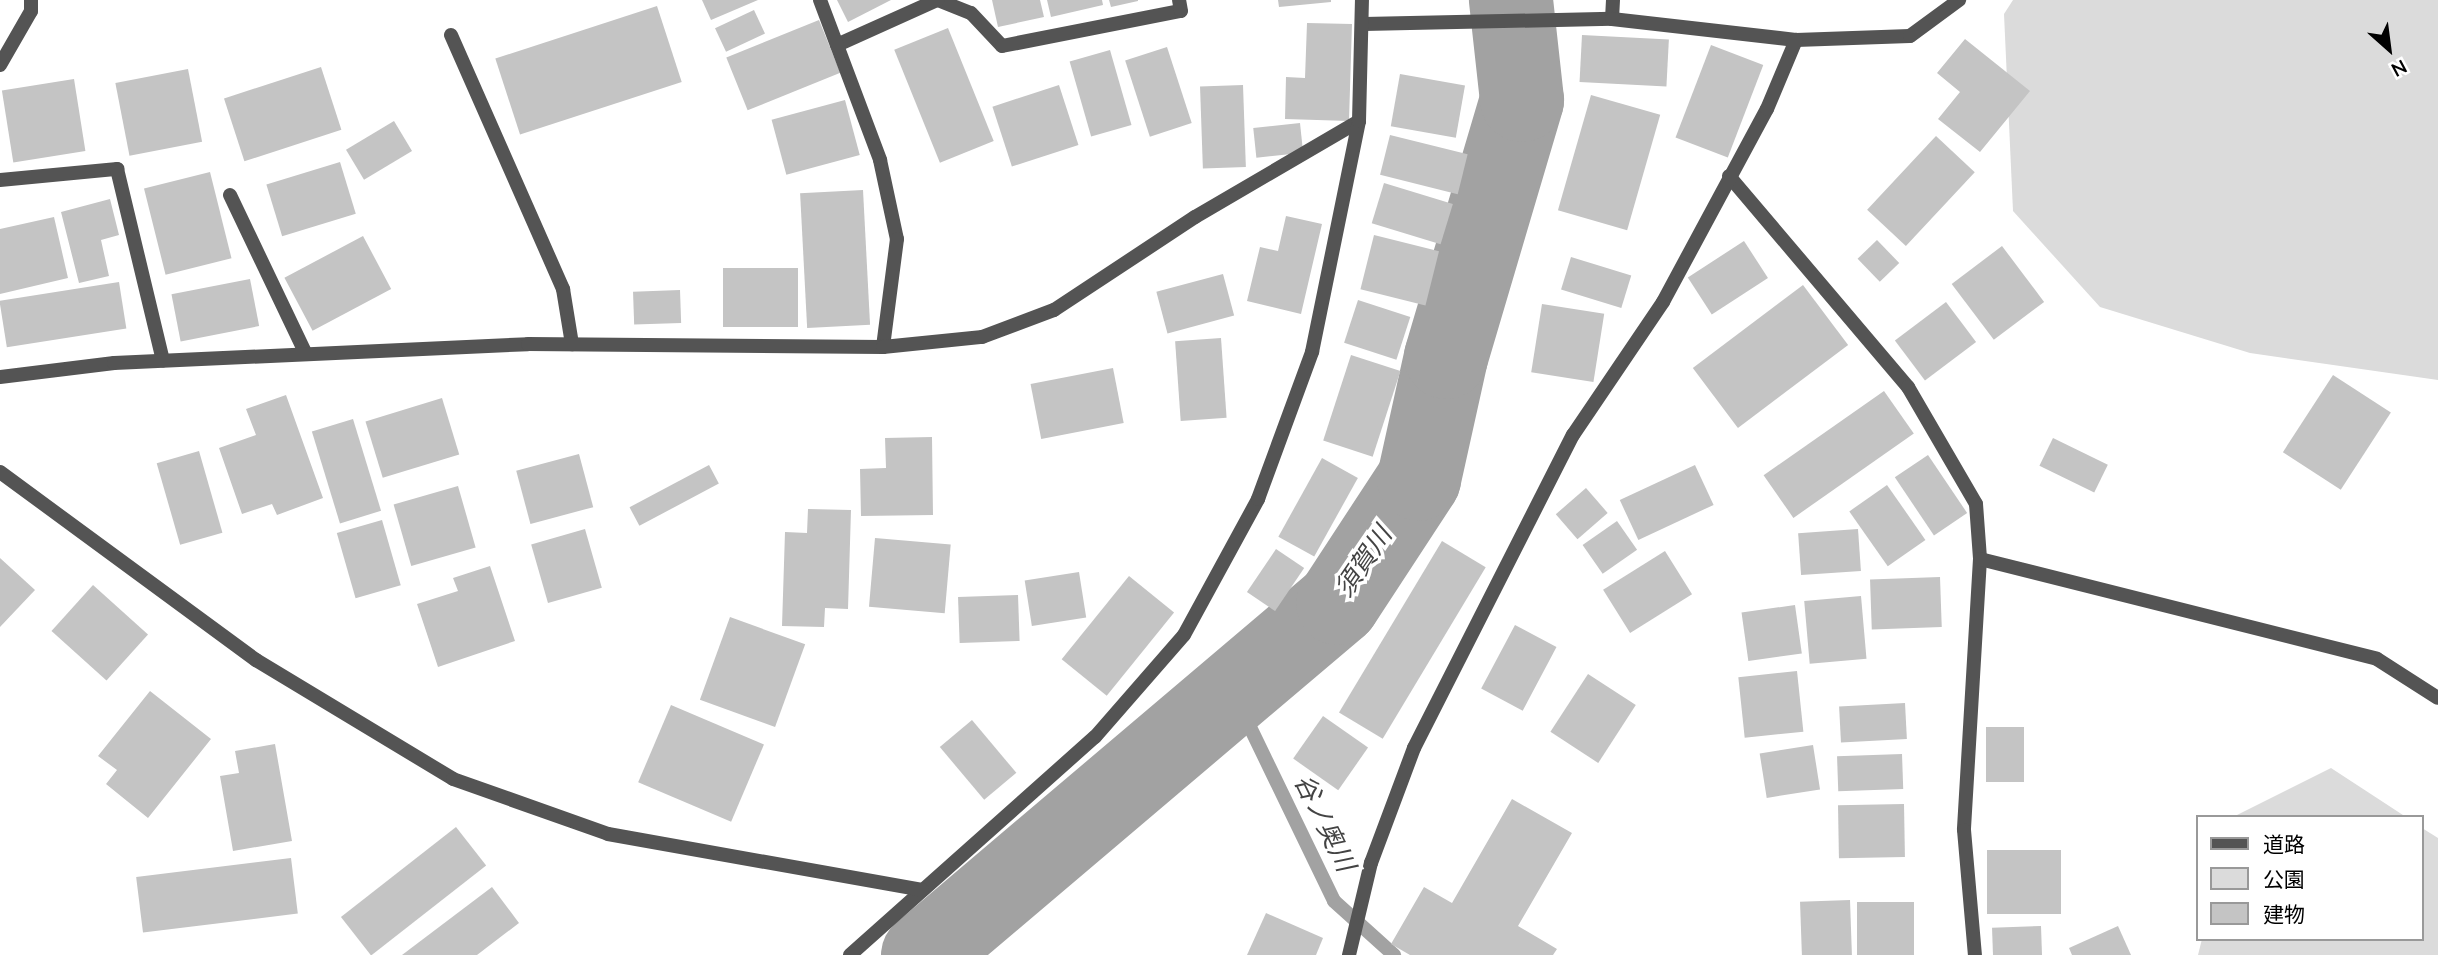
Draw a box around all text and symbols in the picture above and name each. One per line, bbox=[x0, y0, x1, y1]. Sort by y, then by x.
north arrow bbox=[2354, 14, 2424, 84]
text: N bbox=[2386, 53, 2411, 82]
water label: 須賀川 bbox=[1329, 521, 1399, 603]
water label: 谷ノ奥川 bbox=[1287, 769, 1361, 877]
legend bbox=[2196, 815, 2424, 941]
text: 道路 bbox=[2263, 831, 2305, 859]
text: 公園 bbox=[2263, 866, 2305, 894]
text: 建物 bbox=[2263, 901, 2305, 929]

